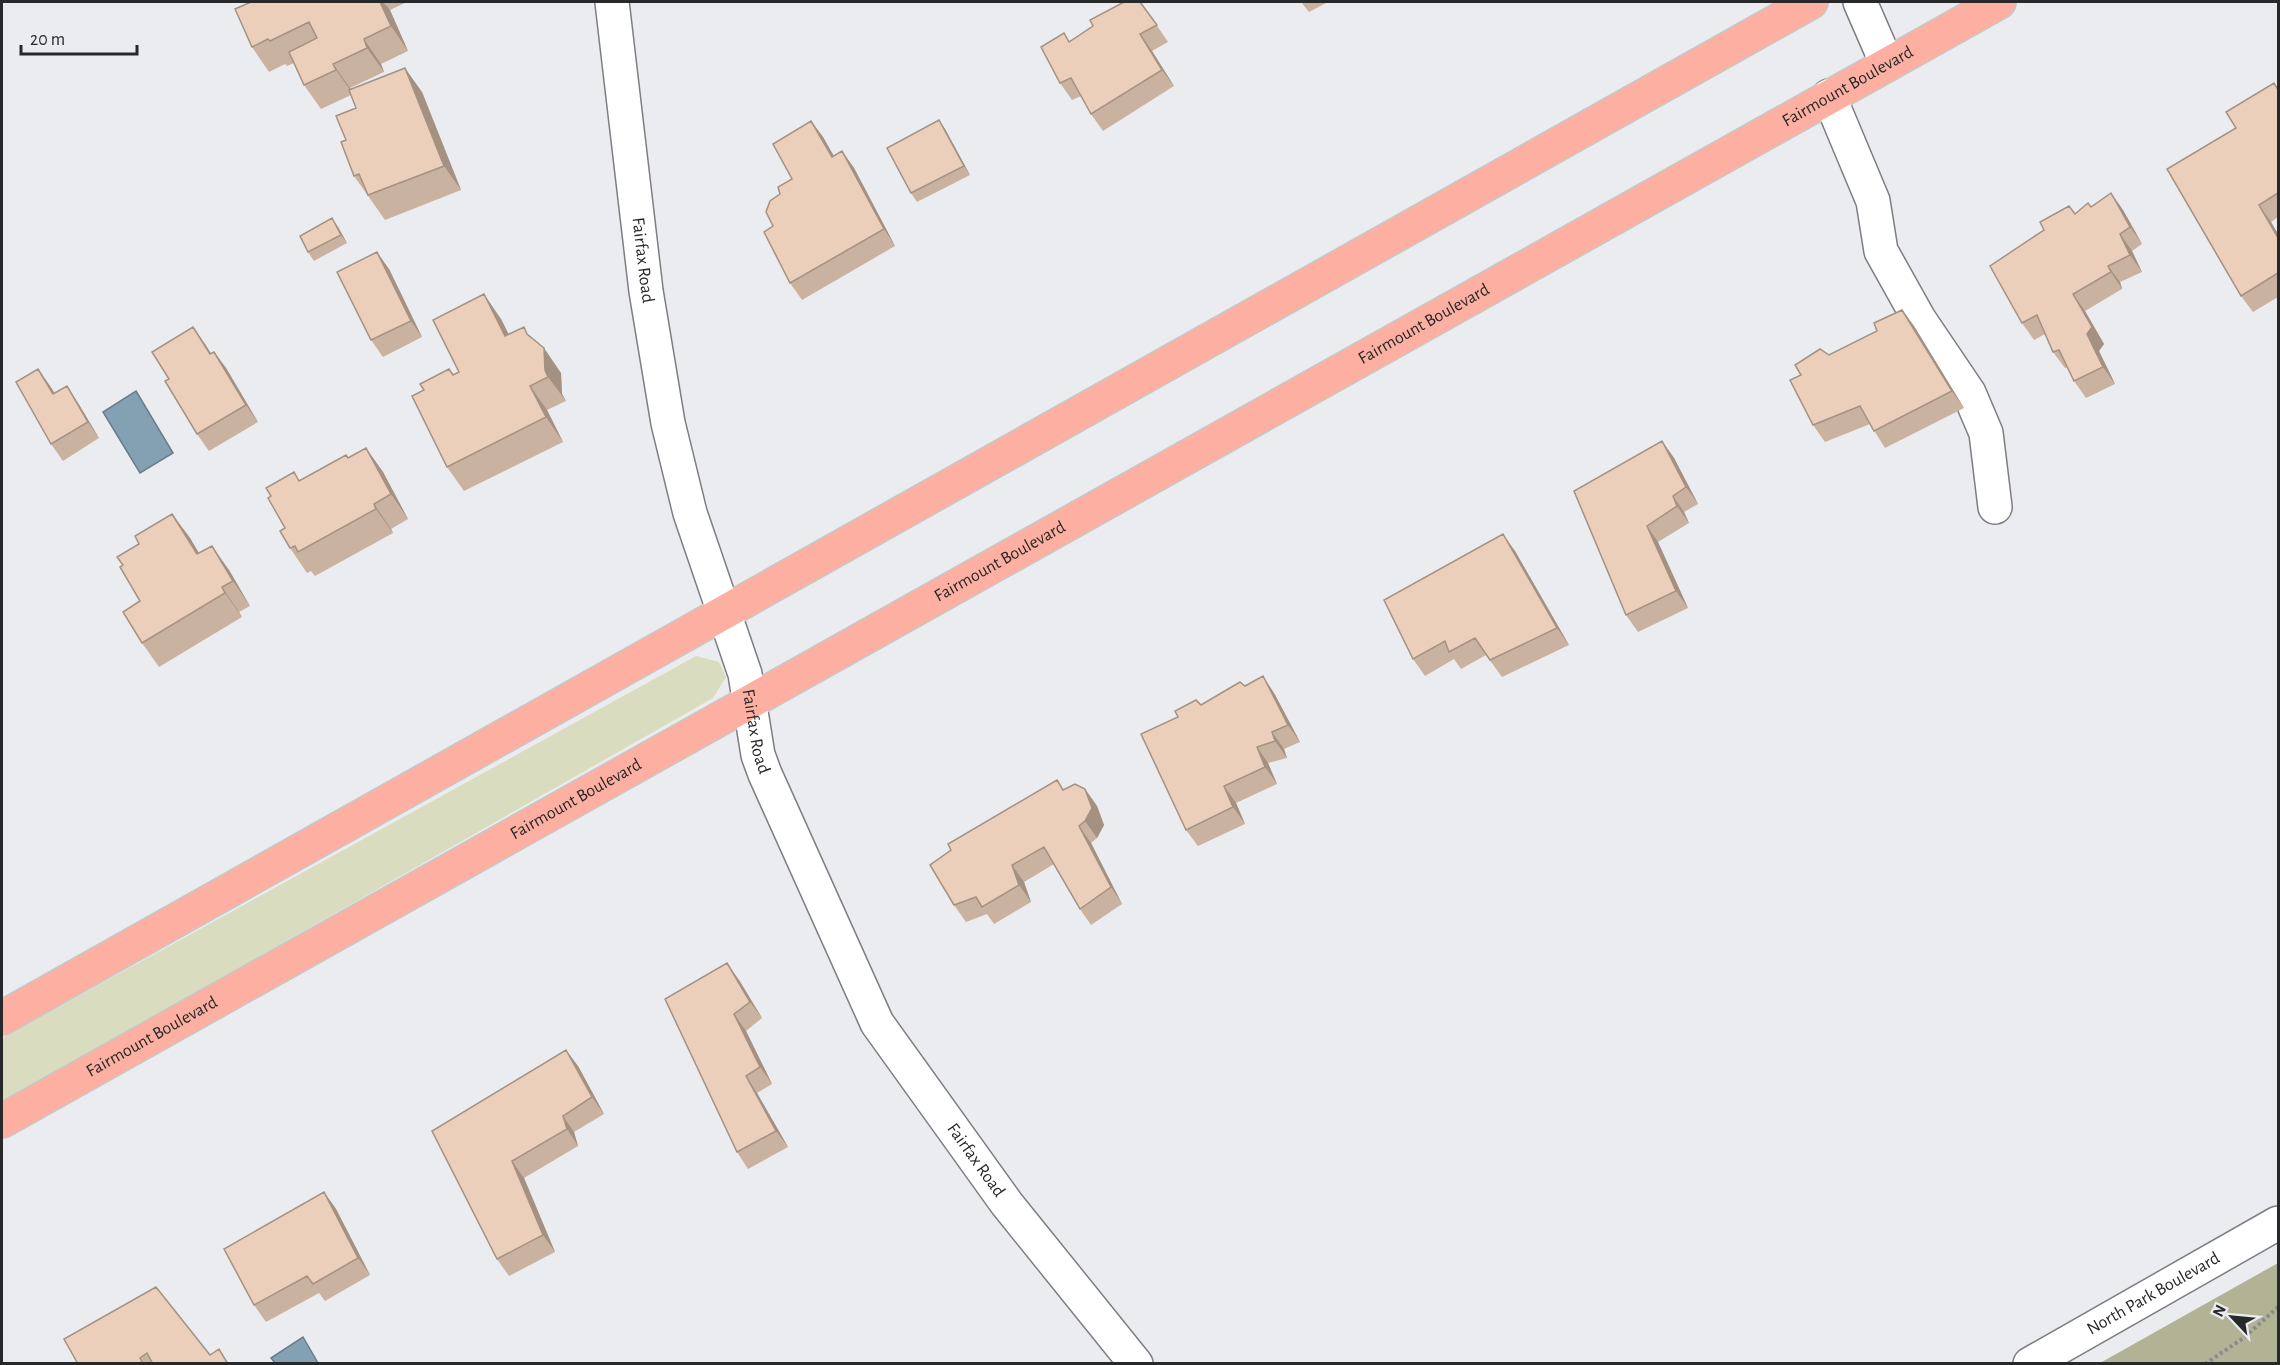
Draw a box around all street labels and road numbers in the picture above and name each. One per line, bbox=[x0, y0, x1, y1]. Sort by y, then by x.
street label: Fairmount Boulevard bbox=[1779, 43, 1916, 130]
street label: Fairfax Road bbox=[628, 216, 657, 304]
street label: Fairmount Boulevard bbox=[1355, 280, 1492, 368]
street label: Fairmount Boulevard bbox=[931, 518, 1069, 606]
street label: Fairfax Road bbox=[739, 688, 773, 776]
street label: Fairmount Boulevard bbox=[508, 756, 645, 843]
street label: Fairmount Boulevard bbox=[84, 993, 221, 1081]
street label: Fairfax Road bbox=[943, 1120, 1008, 1201]
street label: North Park Boulevard bbox=[2083, 1247, 2225, 1339]

